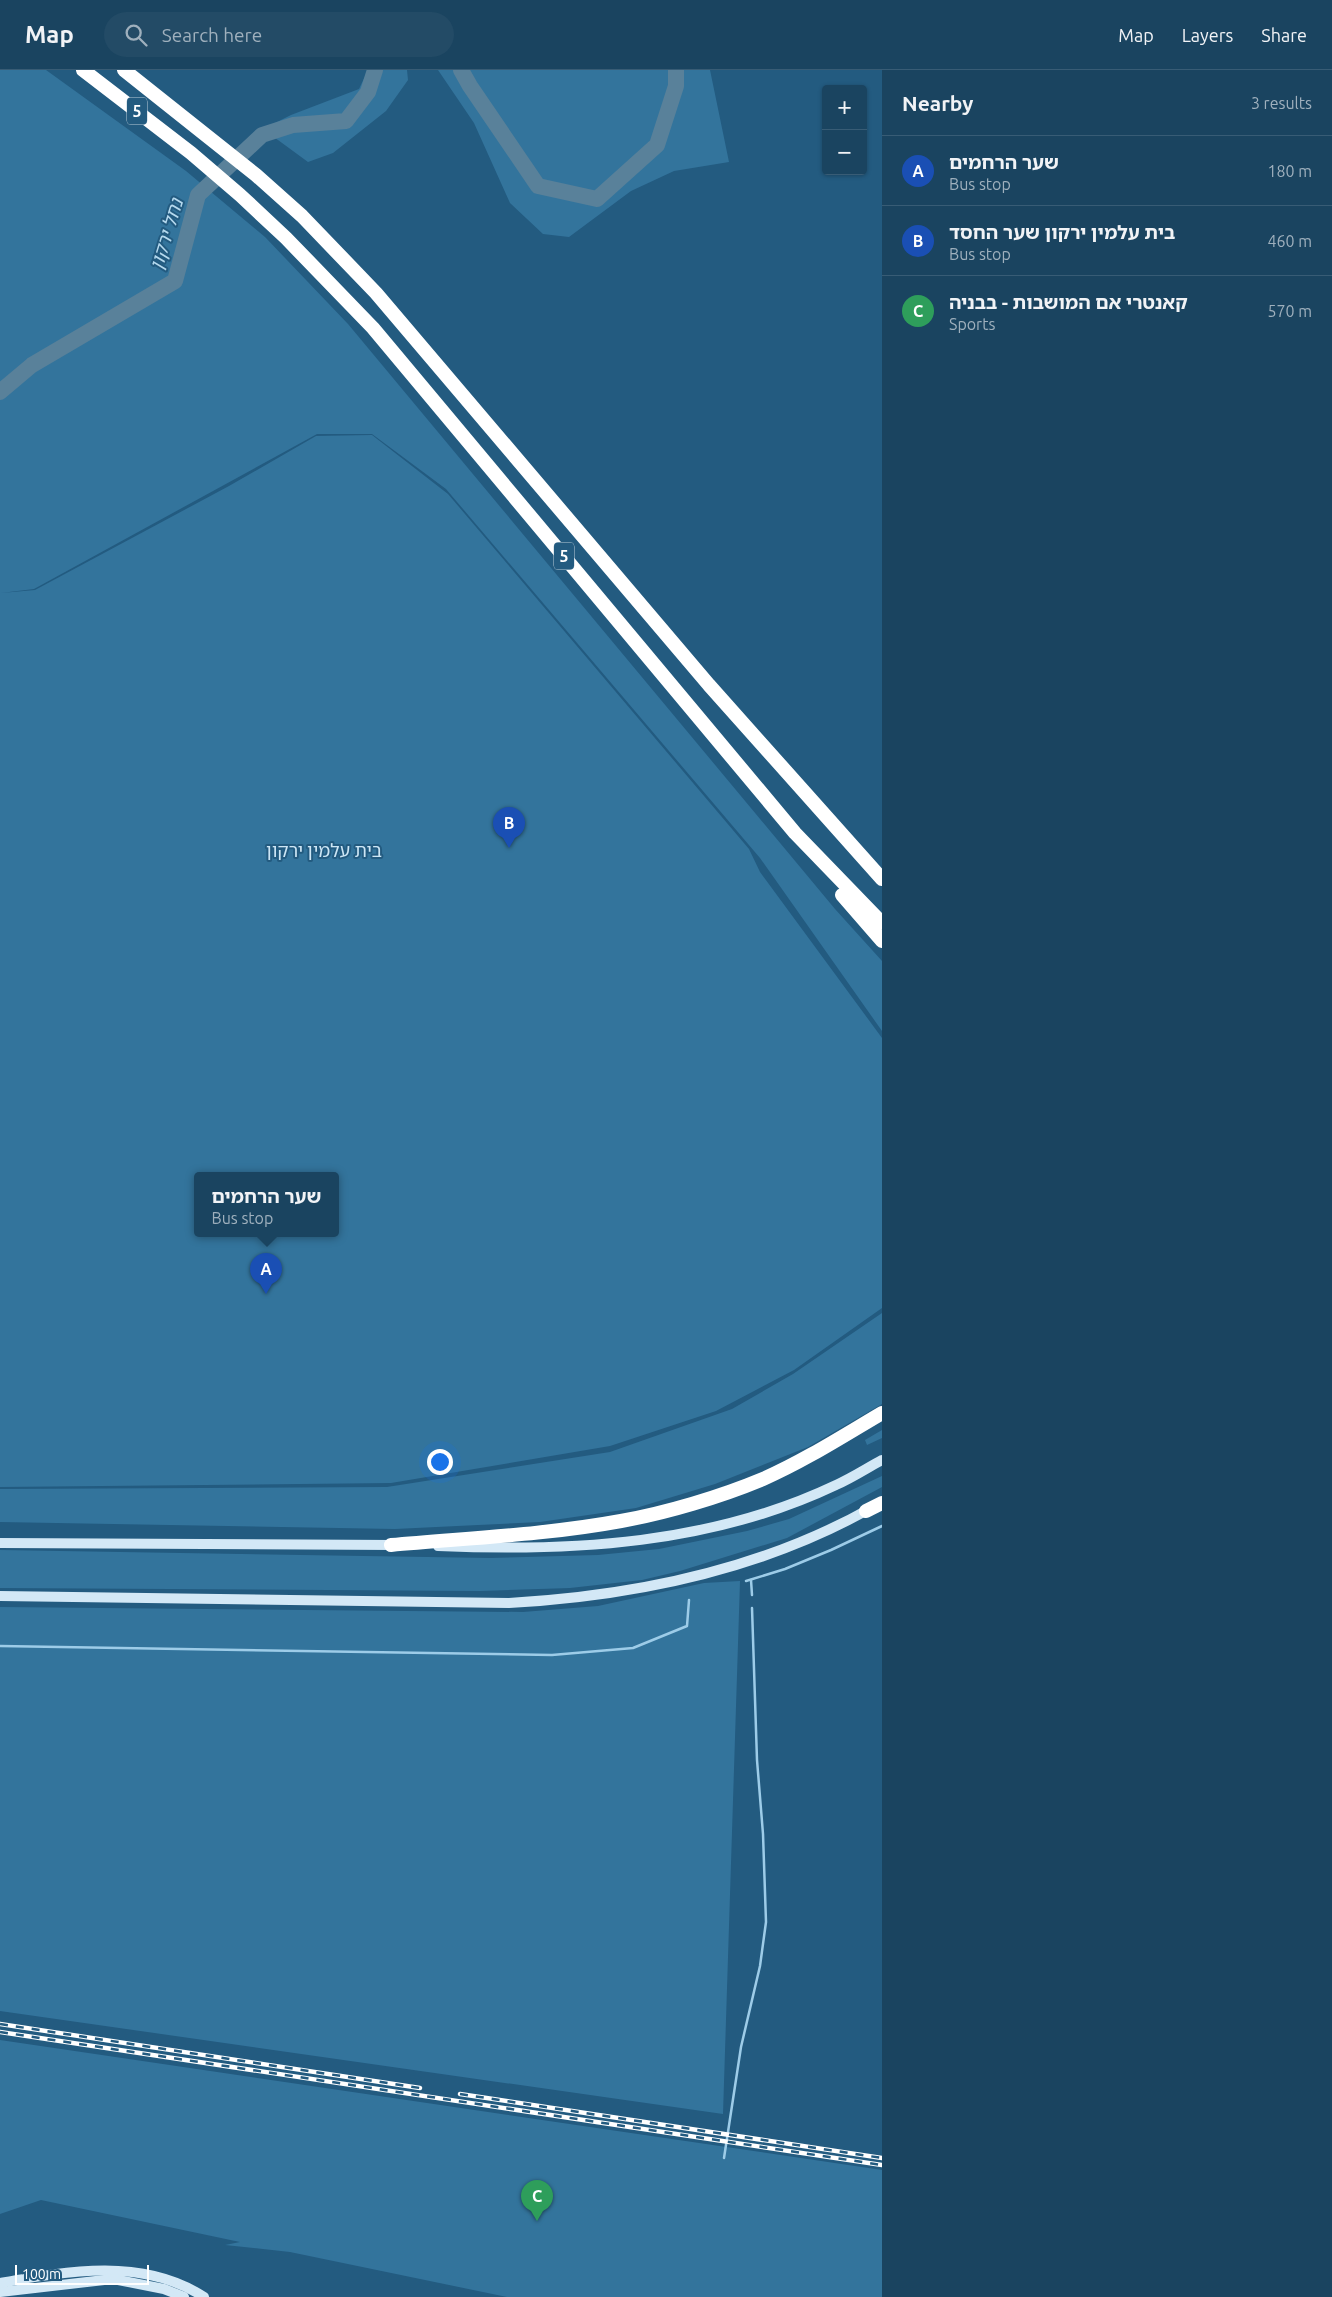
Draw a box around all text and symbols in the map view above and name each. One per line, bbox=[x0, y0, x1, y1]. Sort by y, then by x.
search box bbox=[104, 12, 454, 57]
text: Map bbox=[25, 21, 74, 48]
icon: search bbox=[122, 21, 150, 49]
text: Search here bbox=[162, 24, 262, 46]
text: Map bbox=[1118, 25, 1154, 45]
text: Layers bbox=[1182, 25, 1233, 45]
text: Share bbox=[1261, 25, 1307, 45]
map controls bbox=[822, 85, 867, 175]
button: + bbox=[822, 85, 867, 130]
text: Nearby bbox=[902, 91, 973, 115]
text: 3 results bbox=[1251, 94, 1312, 112]
road number: 5 bbox=[127, 97, 147, 124]
button: − bbox=[822, 130, 867, 175]
text: שער הרחמים bbox=[949, 151, 1059, 173]
text: A bbox=[912, 162, 924, 180]
text: 180 m bbox=[1267, 162, 1312, 180]
text: Bus stop bbox=[949, 175, 1011, 193]
water label: נחל ירקון bbox=[145, 194, 188, 272]
text: בית עלמין ירקון שער החסד bbox=[949, 221, 1175, 243]
text: B bbox=[913, 232, 923, 250]
text: 460 m bbox=[1267, 232, 1312, 250]
text: Bus stop bbox=[949, 245, 1011, 263]
text: קאנטרי אם המושבות - בבניה bbox=[949, 291, 1188, 313]
text: C bbox=[913, 302, 923, 320]
text: 570 m bbox=[1267, 302, 1312, 320]
text: Sports bbox=[949, 315, 995, 333]
road number: 5 bbox=[554, 542, 574, 570]
pin: B bbox=[493, 807, 525, 848]
park label: בית עלמין ירקון bbox=[266, 840, 382, 860]
popup bbox=[194, 1172, 339, 1237]
text: שער הרחמים bbox=[212, 1185, 322, 1207]
text: Bus stop bbox=[212, 1209, 273, 1227]
pin: A bbox=[250, 1253, 282, 1294]
your location bbox=[427, 1449, 453, 1475]
pin: C bbox=[521, 2180, 553, 2221]
scale bar bbox=[15, 2262, 149, 2285]
text: 100 m bbox=[22, 2266, 61, 2282]

